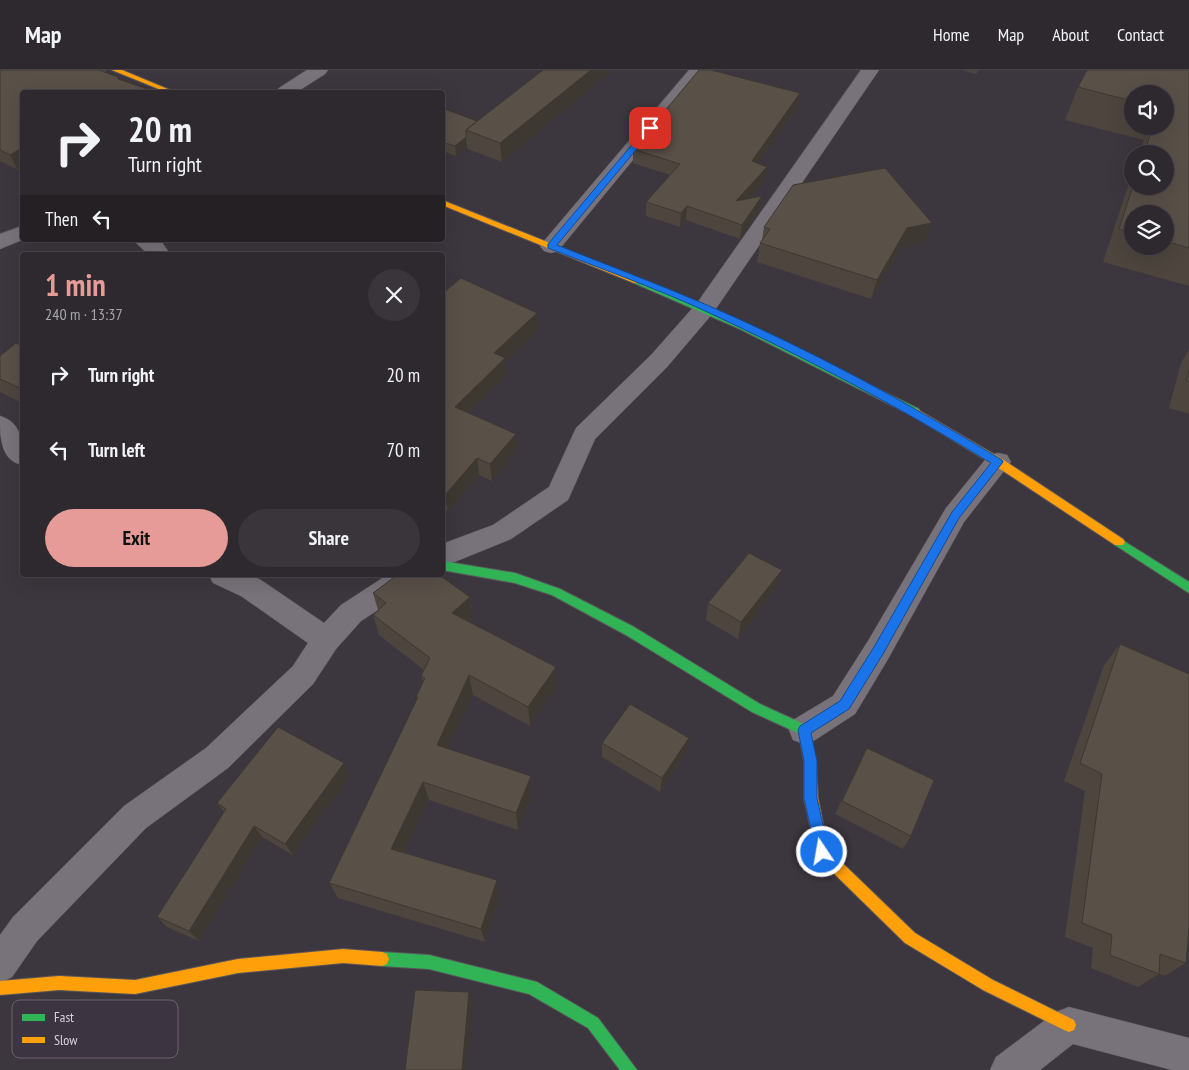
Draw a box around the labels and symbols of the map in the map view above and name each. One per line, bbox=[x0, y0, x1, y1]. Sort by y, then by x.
pin bbox=[629, 107, 671, 149]
position arrow bbox=[795, 825, 847, 877]
legend bbox=[12, 1000, 178, 1058]
text: Fast bbox=[54, 1008, 74, 1026]
text: Slow bbox=[54, 1031, 78, 1049]

